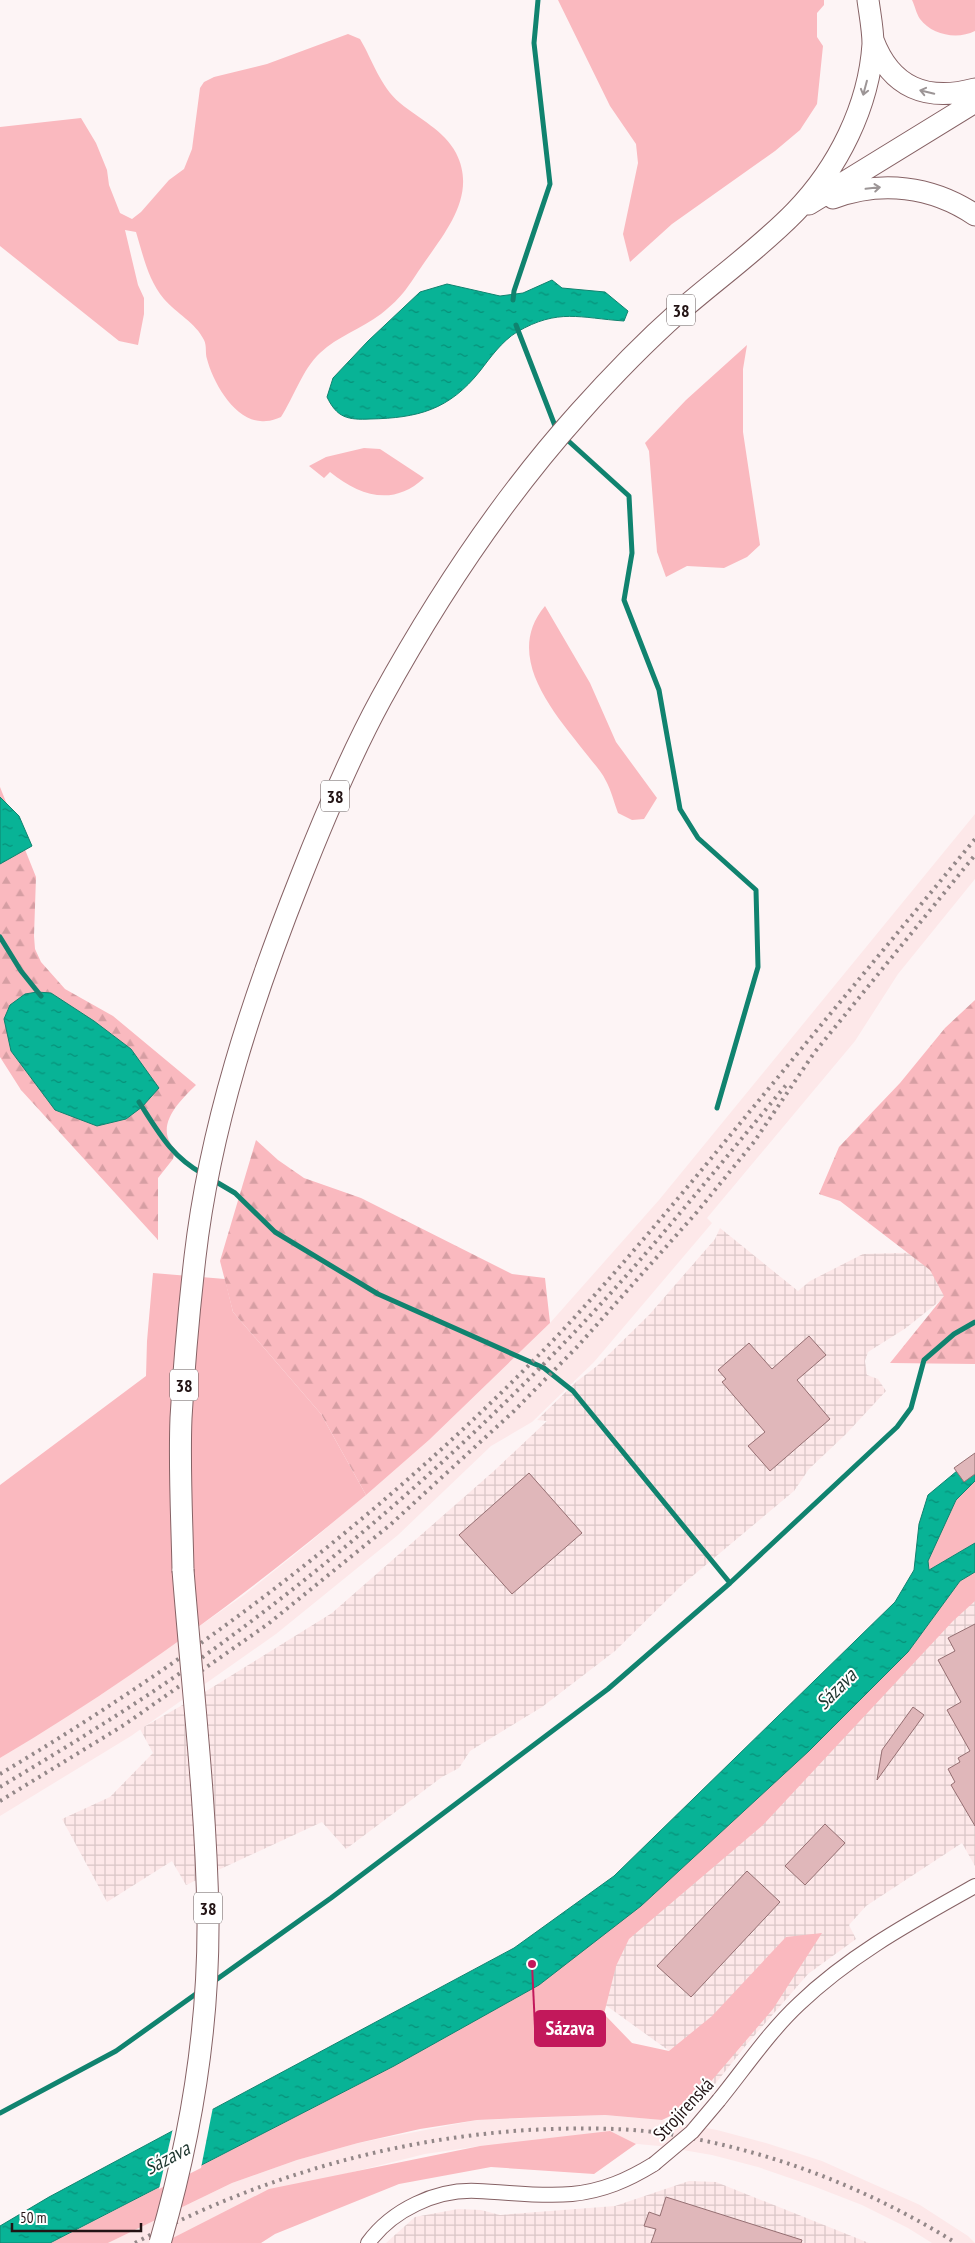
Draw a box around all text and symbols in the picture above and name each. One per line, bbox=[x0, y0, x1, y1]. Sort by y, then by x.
one-way arrow bbox=[859, 80, 869, 96]
one-way arrow bbox=[920, 87, 936, 96]
one-way arrow bbox=[865, 183, 881, 193]
road number: 38 bbox=[667, 294, 695, 326]
road number: 38 bbox=[321, 780, 349, 811]
road number: 38 bbox=[170, 1370, 198, 1400]
water label: Sázava bbox=[810, 1662, 863, 1715]
road number: 38 bbox=[194, 1892, 222, 1924]
callout: Sázava bbox=[535, 2011, 605, 2046]
text: Sázava bbox=[545, 2015, 595, 2041]
street label: Strojírenská bbox=[648, 2072, 718, 2146]
water label: Sázava bbox=[140, 2135, 195, 2181]
scale bar bbox=[12, 2200, 141, 2232]
text: 50 m bbox=[20, 2208, 46, 2227]

